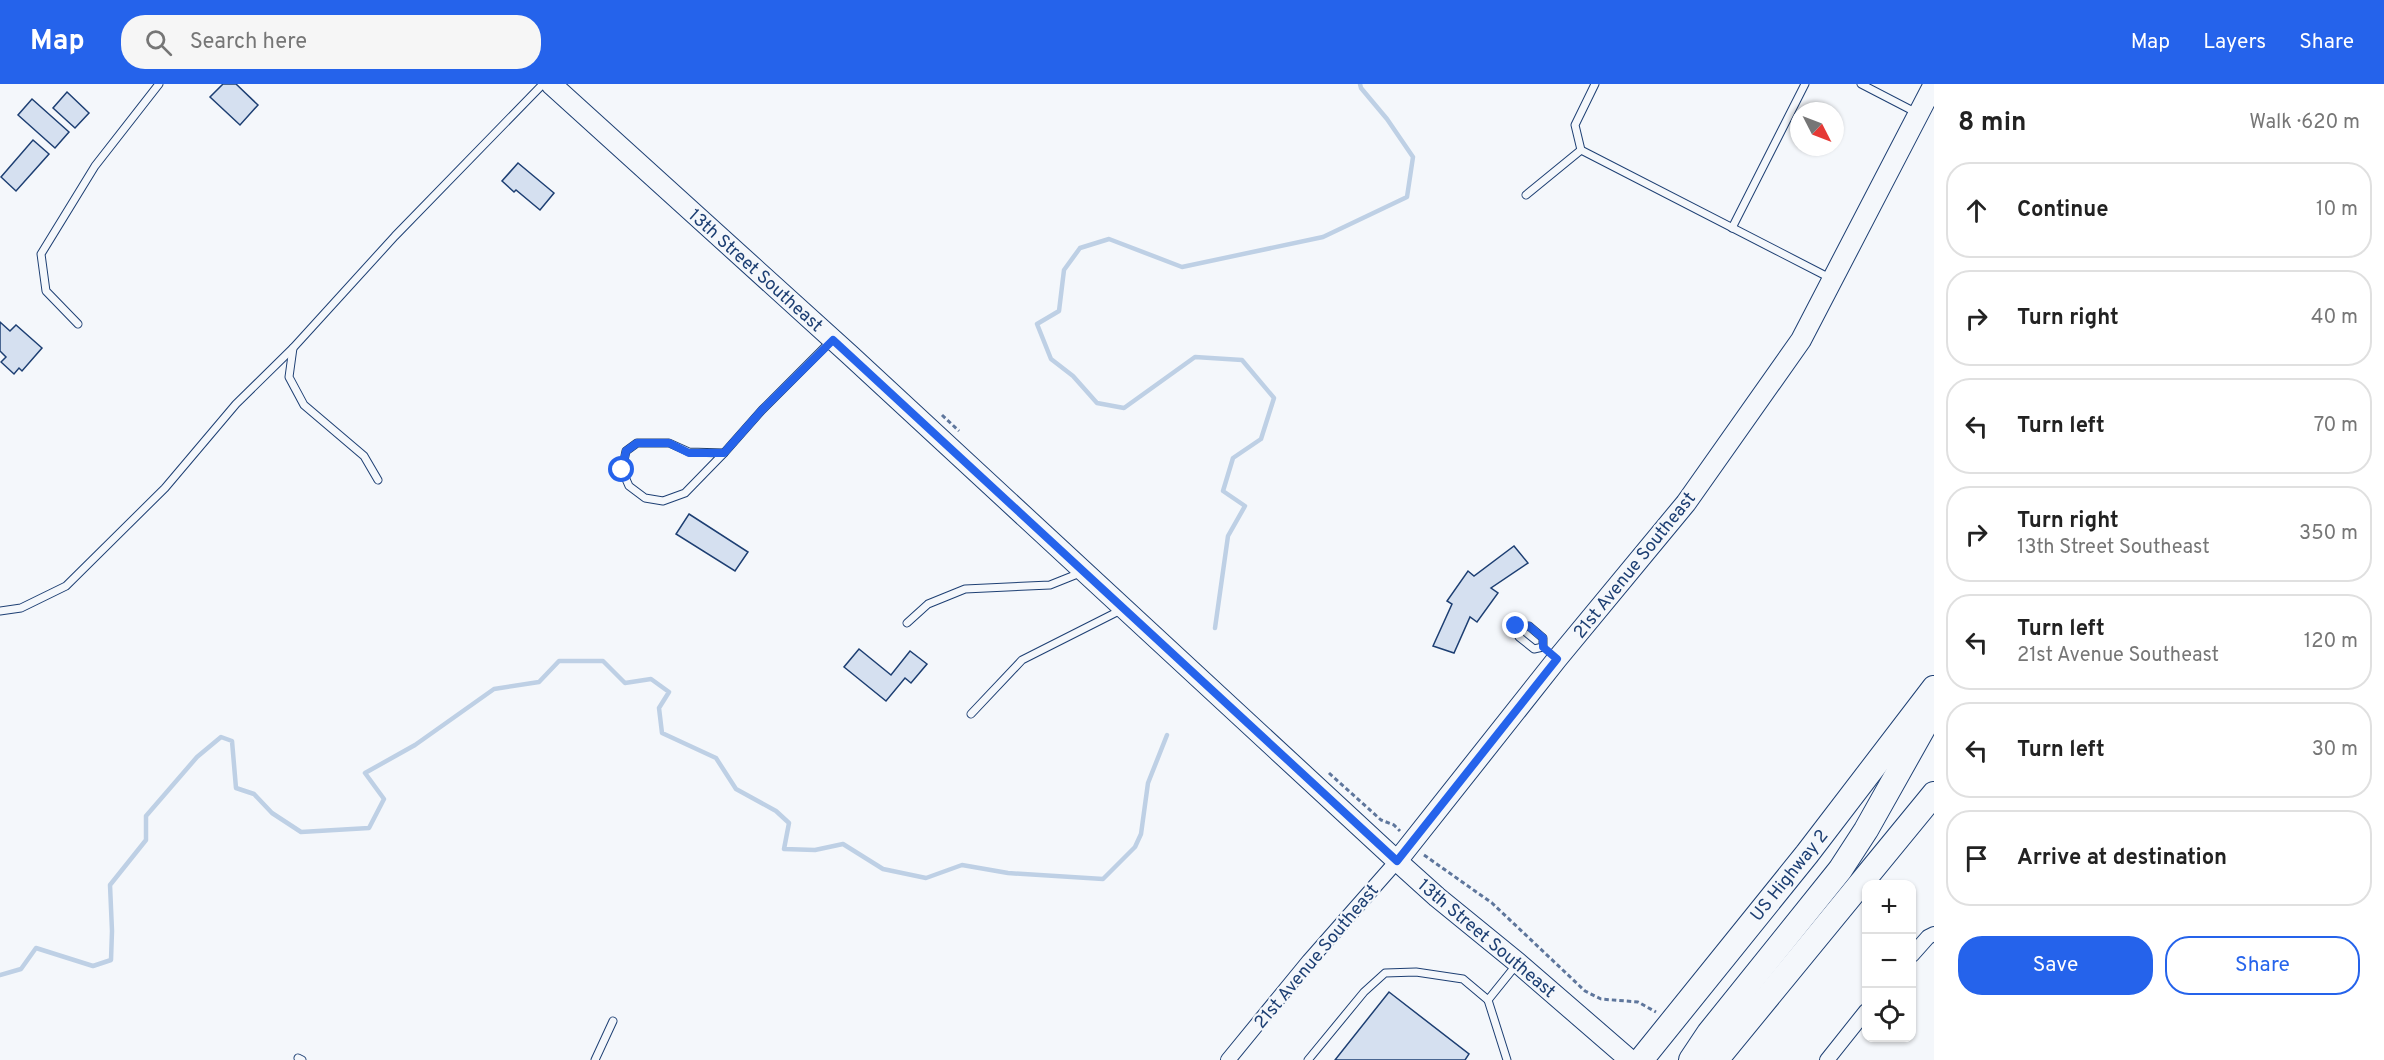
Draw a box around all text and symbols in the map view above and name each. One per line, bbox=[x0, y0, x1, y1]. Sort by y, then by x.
search box bbox=[121, 15, 541, 69]
text: Map bbox=[30, 24, 85, 60]
icon: search bbox=[142, 26, 175, 59]
text: Search here bbox=[190, 29, 307, 56]
text: Map bbox=[2131, 29, 2170, 56]
text: Layers bbox=[2203, 29, 2266, 56]
text: Share bbox=[2299, 29, 2354, 56]
north arrow bbox=[1790, 102, 1844, 156]
text: 8 min bbox=[1958, 107, 2026, 140]
text: Walk · 620 m bbox=[2249, 110, 2360, 136]
icon: ahead bbox=[1960, 194, 1993, 227]
text: Continue bbox=[2017, 197, 2108, 224]
text: 10 m bbox=[2316, 197, 2358, 223]
street label: 13th Street Southeast bbox=[683, 205, 827, 338]
icon: right bbox=[1960, 302, 1993, 335]
text: Turn right bbox=[2017, 305, 2119, 332]
text: 40 m bbox=[2311, 305, 2358, 331]
icon: left bbox=[1960, 410, 1993, 443]
text: Turn left bbox=[2017, 413, 2105, 440]
text: 70 m bbox=[2314, 413, 2358, 439]
route start bbox=[608, 456, 634, 482]
street label: 21st Avenue Southeast bbox=[1569, 488, 1701, 644]
text: Turn right bbox=[2017, 508, 2119, 535]
icon: right bbox=[1960, 518, 1993, 551]
text: 350 m bbox=[2299, 521, 2358, 547]
text: 13th Street Southeast bbox=[2017, 535, 2210, 561]
route end bbox=[1502, 612, 1528, 638]
text: Turn left bbox=[2017, 616, 2105, 643]
icon: left bbox=[1960, 626, 1993, 659]
text: 120 m bbox=[2304, 629, 2358, 655]
text: 21st Avenue Southeast bbox=[2017, 643, 2219, 669]
icon: left bbox=[1960, 734, 1993, 767]
text: Turn left bbox=[2017, 737, 2105, 764]
text: 30 m bbox=[2312, 737, 2358, 763]
street label: US Highway 2 bbox=[1746, 825, 1834, 927]
icon: arrive bbox=[1960, 842, 1993, 875]
text: Arrive at destination bbox=[2017, 845, 2227, 872]
street label: 13th Street Southeast bbox=[1412, 875, 1560, 1004]
street label: 21st Avenue Southeast bbox=[1250, 880, 1384, 1034]
map controls bbox=[1862, 880, 1916, 1042]
button: + bbox=[1862, 880, 1916, 934]
button: − bbox=[1862, 934, 1916, 988]
button: Save bbox=[1958, 936, 2153, 995]
button: Share bbox=[2165, 936, 2360, 995]
button: locate bbox=[1862, 988, 1916, 1042]

